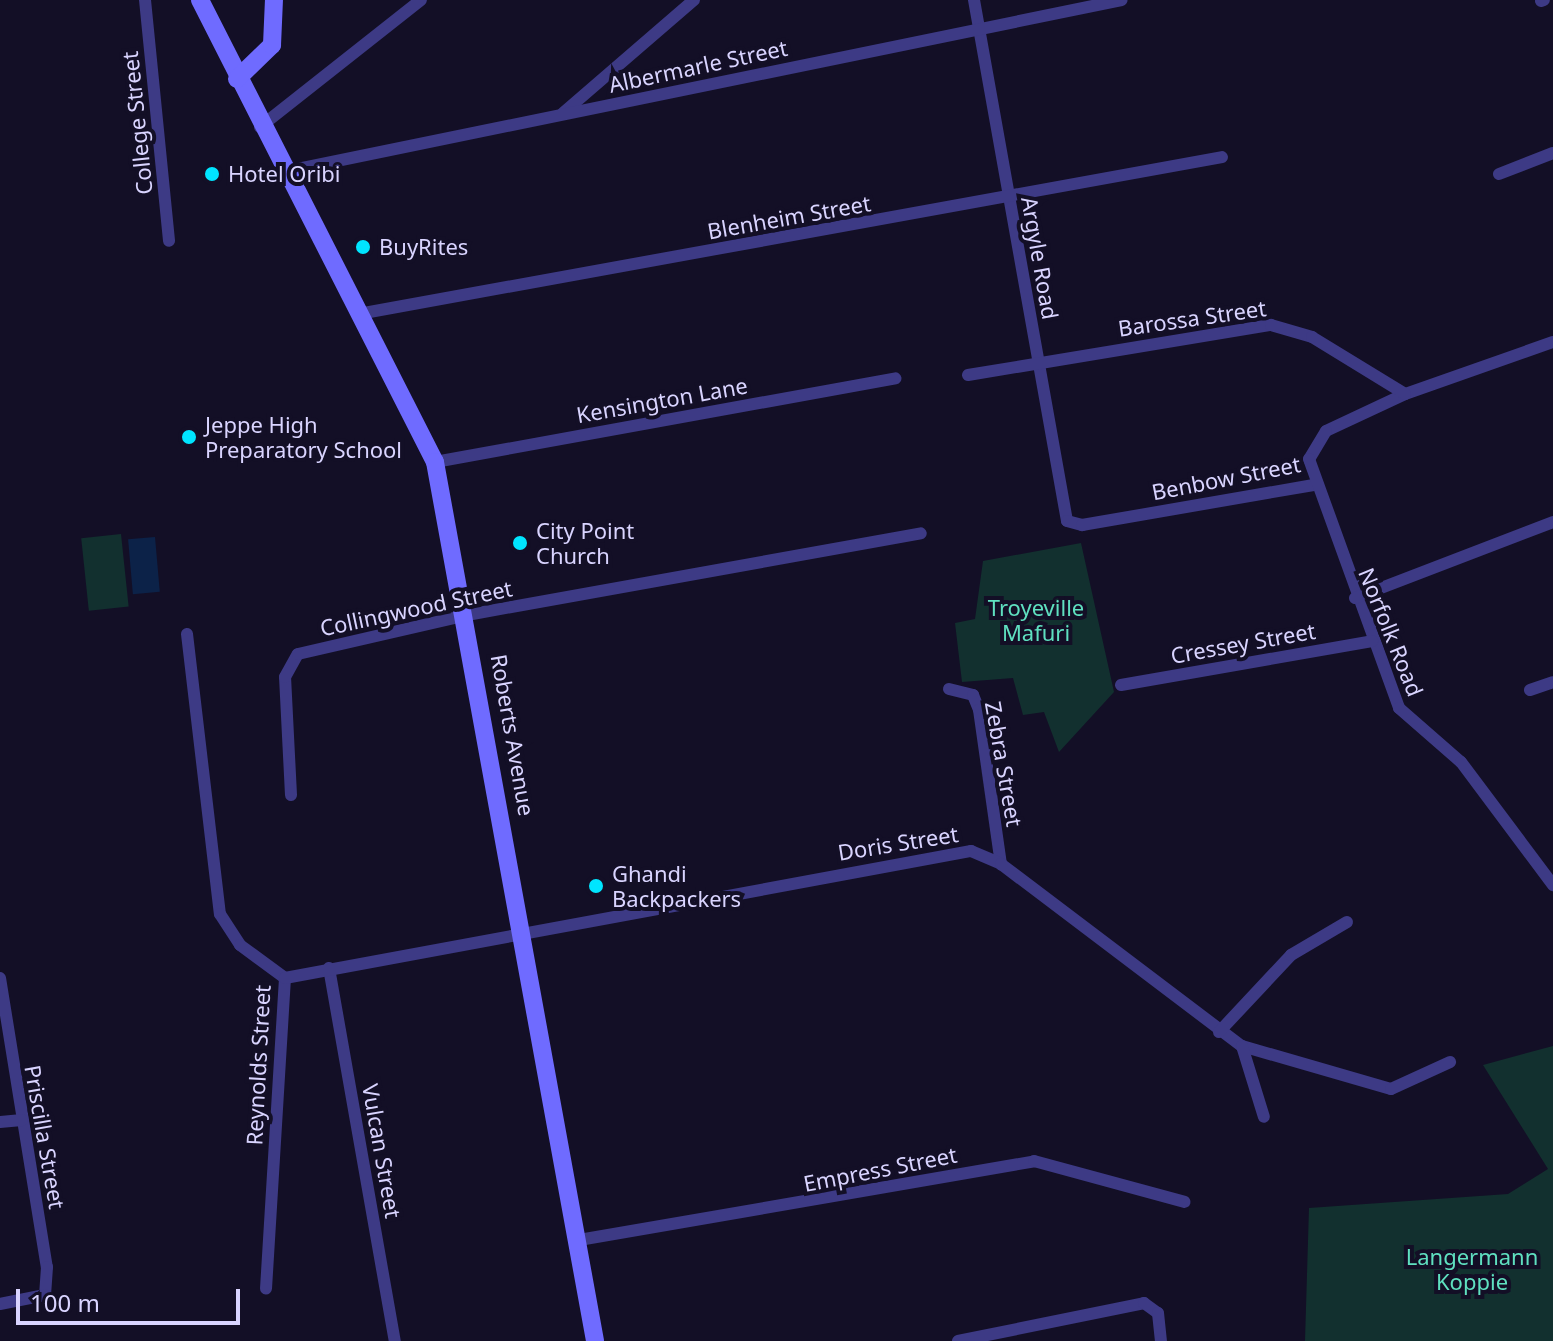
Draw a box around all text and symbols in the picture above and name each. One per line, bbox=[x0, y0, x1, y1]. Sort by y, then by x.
street label: Albermarle Street bbox=[606, 34, 790, 98]
street label: College Street bbox=[116, 50, 158, 196]
place label: Hotel Oribi bbox=[228, 161, 341, 187]
marker: Hotel Oribi bbox=[203, 165, 221, 183]
street label: Blenheim Street bbox=[705, 190, 873, 244]
street label: Argyle Road bbox=[1016, 194, 1064, 322]
place label: BuyRites bbox=[379, 234, 468, 260]
marker: BuyRites bbox=[354, 238, 372, 256]
street label: Barossa Street bbox=[1116, 295, 1268, 341]
street label: Kensington Lane bbox=[574, 372, 750, 428]
place label: Jeppe High Preparatory School bbox=[205, 411, 402, 462]
marker: Jeppe High Preparatory School bbox=[180, 428, 198, 446]
street label: Benbow Street bbox=[1149, 451, 1303, 505]
place label: City Point Church bbox=[536, 517, 634, 568]
marker: City Point Church bbox=[511, 534, 529, 552]
street label: Norfolk Road bbox=[1353, 564, 1429, 700]
street label: Collingwood Street bbox=[317, 575, 515, 641]
park label: Troyeville Mafuri bbox=[988, 594, 1084, 646]
street label: Cressey Street bbox=[1169, 617, 1317, 669]
street label: Roberts Avenue bbox=[486, 652, 540, 818]
street label: Zebra Street bbox=[980, 699, 1028, 829]
street label: Doris Street bbox=[836, 820, 960, 866]
place label: Ghandi Backpackers bbox=[612, 860, 741, 912]
marker: Ghandi Backpackers bbox=[587, 877, 605, 895]
street label: Reynolds Street bbox=[241, 984, 275, 1146]
street label: Priscilla Street bbox=[19, 1063, 71, 1211]
street label: Vulcan Street bbox=[357, 1082, 407, 1220]
street label: Empress Street bbox=[801, 1141, 959, 1197]
park label: Langermann Koppie bbox=[1406, 1243, 1538, 1294]
scale bar bbox=[20, 1273, 244, 1323]
text: 100 m bbox=[30, 1286, 100, 1319]

